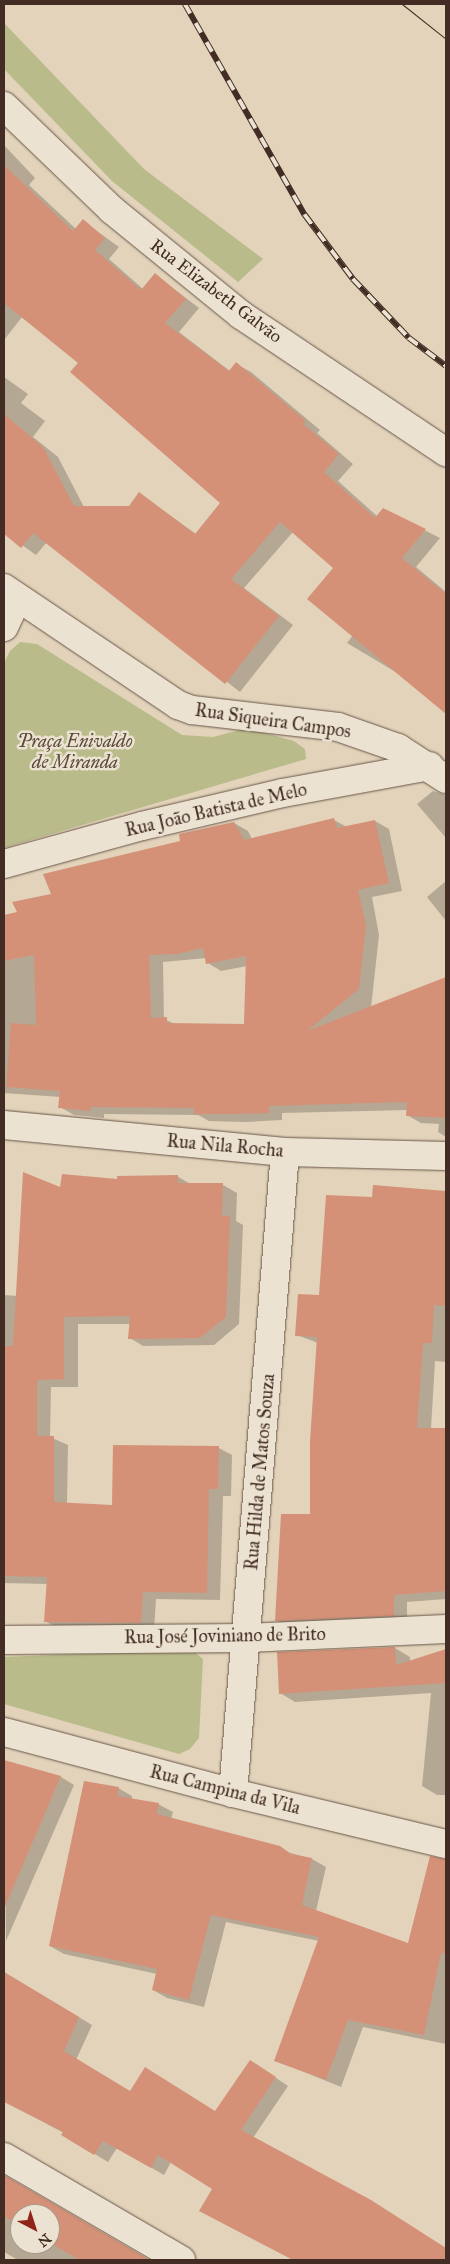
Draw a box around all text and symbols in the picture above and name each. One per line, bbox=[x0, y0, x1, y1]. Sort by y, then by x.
street label: Rua Elizabeth Galvão bbox=[146, 234, 286, 348]
street label: Rua Siqueira Campos bbox=[194, 699, 352, 743]
park label: Praça Enivaldo de Miranda bbox=[17, 731, 133, 774]
street label: Rua João Batista de Melo bbox=[123, 779, 309, 841]
street label: Rua Nila Rocha bbox=[166, 1130, 284, 1162]
street label: Rua Hilda de Matos Souza bbox=[241, 1373, 279, 1571]
street label: Rua José Joviniano de Brito bbox=[124, 1623, 326, 1649]
street label: Rua Campina da Vila bbox=[148, 1761, 302, 1819]
north arrow bbox=[10, 2204, 60, 2254]
text: N bbox=[34, 2230, 54, 2250]

